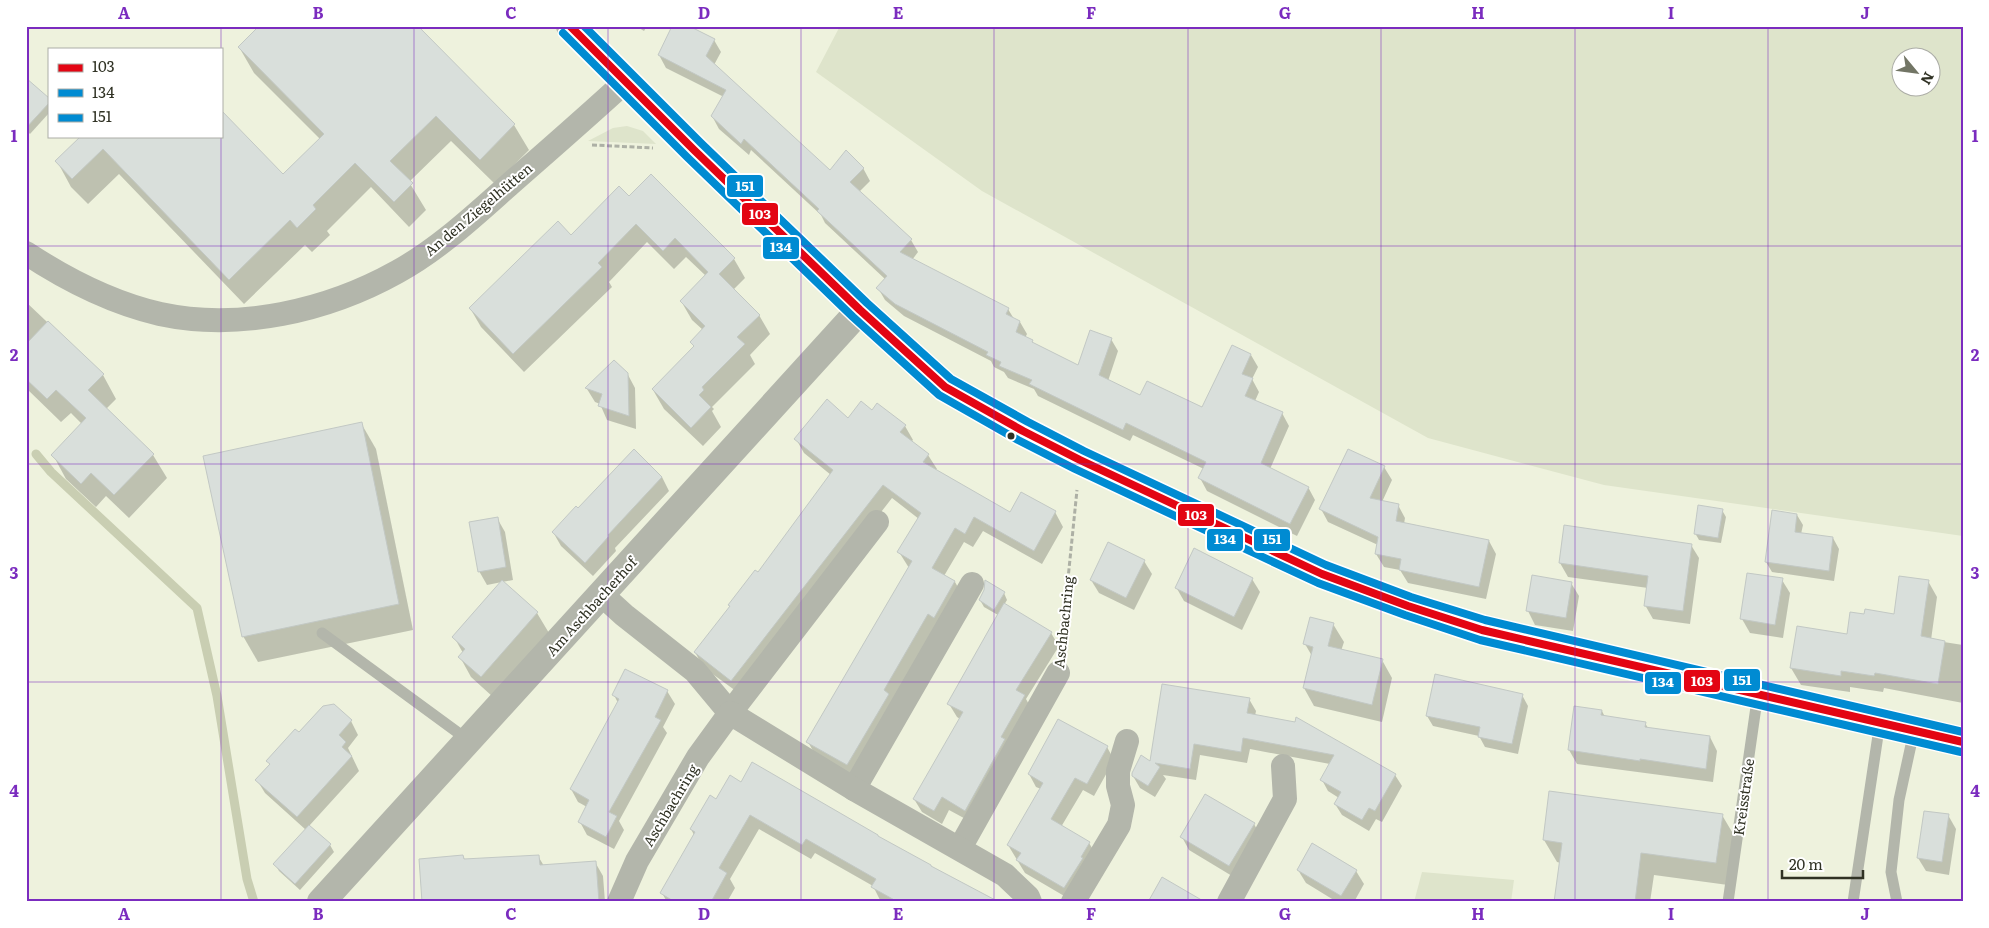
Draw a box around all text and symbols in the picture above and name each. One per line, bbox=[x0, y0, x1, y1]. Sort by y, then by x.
text: A bbox=[118, 0, 130, 24]
text: B bbox=[312, 0, 324, 24]
text: C bbox=[505, 0, 517, 24]
text: D bbox=[698, 0, 710, 24]
text: E bbox=[893, 0, 904, 24]
text: F bbox=[1086, 0, 1096, 24]
text: G bbox=[1279, 0, 1291, 24]
text: H bbox=[1471, 0, 1485, 24]
text: I bbox=[1668, 0, 1674, 24]
text: J bbox=[1860, 0, 1870, 24]
legend bbox=[48, 48, 222, 138]
north arrow bbox=[1892, 48, 1942, 98]
text: 103 bbox=[92, 54, 115, 77]
text: N bbox=[1917, 69, 1940, 89]
text: 134 bbox=[92, 80, 114, 103]
text: 151 bbox=[92, 104, 112, 127]
text: 1 bbox=[11, 123, 18, 147]
text: 1 bbox=[1972, 123, 1979, 147]
street label: An den Ziegelhütten bbox=[420, 158, 536, 260]
line badge: 151 bbox=[726, 174, 764, 198]
text: 151 bbox=[735, 175, 755, 195]
line badge: 103 bbox=[741, 202, 779, 226]
text: 103 bbox=[749, 203, 771, 223]
line badge: 134 bbox=[762, 236, 800, 260]
text: 134 bbox=[770, 236, 793, 256]
text: 2 bbox=[10, 342, 19, 366]
text: 2 bbox=[1971, 342, 1980, 366]
unlabelled marker bbox=[1006, 431, 1016, 441]
line badge: 103 bbox=[1177, 503, 1215, 527]
text: 103 bbox=[1185, 504, 1207, 524]
line badge: 134 bbox=[1206, 528, 1244, 552]
text: 134 bbox=[1214, 528, 1237, 548]
line badge: 151 bbox=[1253, 528, 1291, 552]
text: 151 bbox=[1262, 528, 1282, 548]
street label: Am Aschbacherhof bbox=[541, 551, 642, 660]
text: 3 bbox=[10, 560, 19, 584]
text: 3 bbox=[1971, 560, 1980, 584]
street label: Aschbachring bbox=[1048, 575, 1078, 669]
line badge: 151 bbox=[1723, 668, 1761, 692]
line badge: 103 bbox=[1683, 669, 1721, 693]
text: 151 bbox=[1732, 669, 1752, 689]
text: 103 bbox=[1691, 670, 1713, 690]
line badge: 134 bbox=[1644, 671, 1682, 695]
text: 134 bbox=[1652, 671, 1675, 691]
street label: Kreisstraße bbox=[1728, 757, 1758, 837]
street label: Aschbachring bbox=[638, 760, 703, 850]
text: 4 bbox=[9, 778, 19, 802]
text: 4 bbox=[1970, 778, 1980, 802]
scale bar bbox=[1782, 848, 1863, 880]
text: 20 m bbox=[1789, 852, 1823, 875]
text: A bbox=[118, 901, 130, 925]
text: B bbox=[312, 901, 324, 925]
text: C bbox=[505, 901, 517, 925]
text: D bbox=[698, 901, 710, 925]
text: E bbox=[893, 901, 904, 925]
text: F bbox=[1086, 901, 1096, 925]
text: G bbox=[1279, 901, 1291, 925]
text: H bbox=[1471, 901, 1485, 925]
text: I bbox=[1668, 901, 1674, 925]
text: J bbox=[1860, 901, 1870, 925]

